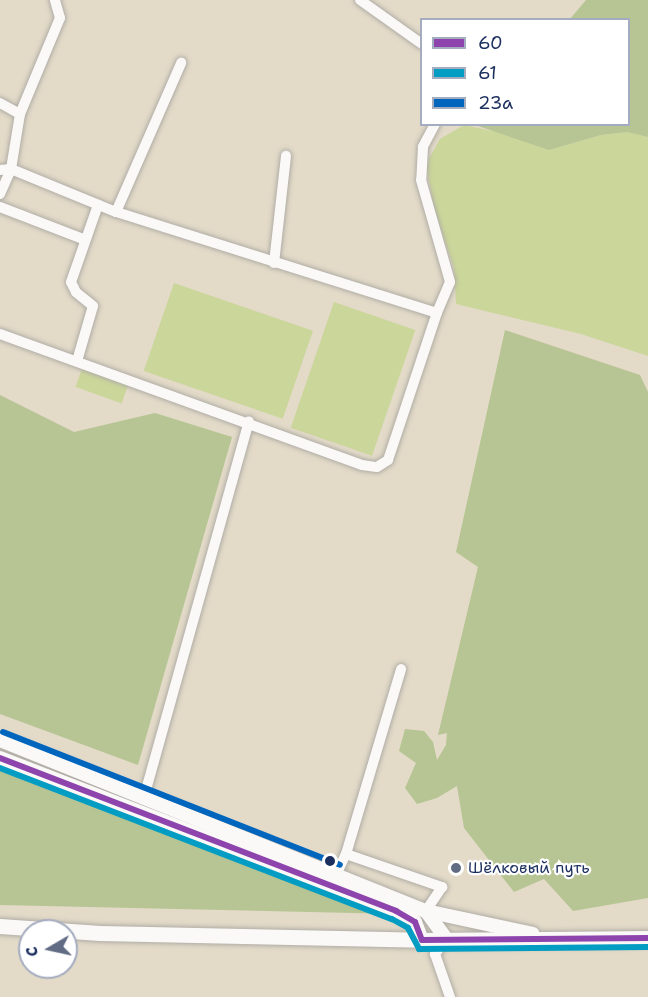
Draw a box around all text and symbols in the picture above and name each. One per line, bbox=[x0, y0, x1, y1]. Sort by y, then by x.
legend bbox=[420, 18, 630, 126]
text: 60 bbox=[478, 31, 503, 55]
text: 61 bbox=[478, 61, 497, 85]
text: 23a bbox=[478, 91, 513, 115]
unlabelled marker bbox=[324, 855, 336, 867]
place label: Шёлковый путь bbox=[468, 858, 590, 878]
marker: Шёлковый путь bbox=[449, 861, 463, 875]
north arrow bbox=[18, 919, 78, 979]
text: С bbox=[21, 945, 43, 958]

